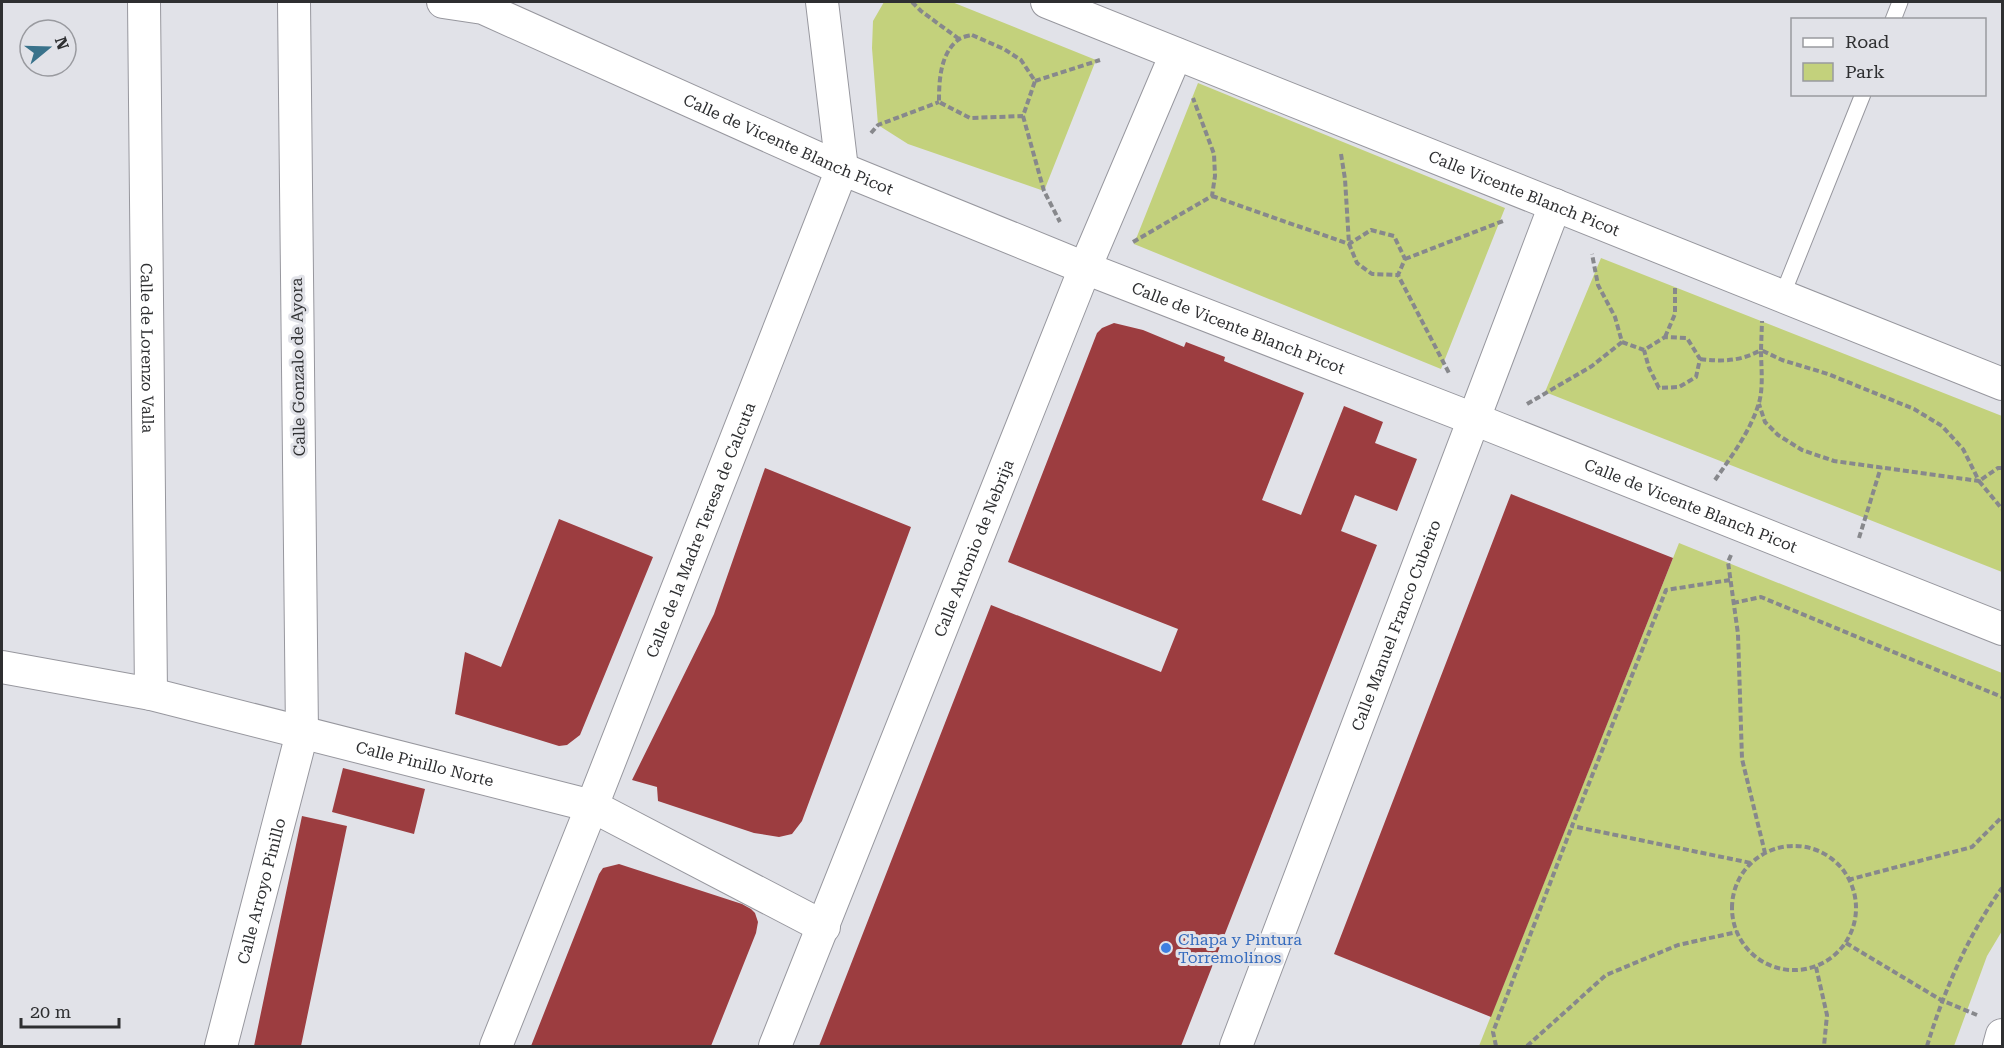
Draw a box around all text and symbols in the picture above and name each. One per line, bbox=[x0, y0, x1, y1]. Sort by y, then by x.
north arrow bbox=[18, 18, 78, 78]
legend bbox=[1791, 18, 1986, 96]
text: Road bbox=[1845, 31, 1890, 52]
text: N bbox=[51, 34, 73, 52]
text: Park bbox=[1845, 61, 1885, 82]
street label: Calle de Vicente Blanch Picot bbox=[681, 90, 896, 198]
street label: Calle Vicente Blanch Picot bbox=[1426, 146, 1623, 240]
street label: Calle de Lorenzo Valla bbox=[137, 263, 158, 434]
street label: Calle Gonzalo de Ayora bbox=[287, 277, 309, 456]
street label: Calle de Vicente Blanch Picot bbox=[1129, 278, 1348, 378]
street label: Calle de la Madre Teresa de Calcuta bbox=[642, 399, 759, 660]
street label: Calle de Vicente Blanch Picot bbox=[1582, 454, 1800, 556]
street label: Calle Antonio de Nebrija bbox=[930, 456, 1017, 639]
street label: Calle Manuel Franco Cubeiro bbox=[1347, 517, 1444, 733]
street label: Calle Pinillo Norte bbox=[354, 737, 496, 790]
street label: Calle Arroyo Pinillo bbox=[233, 816, 289, 966]
place label: Chapa y Pintura Torremolinos bbox=[1178, 930, 1302, 967]
marker: Chapa y Pintura Torremolinos bbox=[1159, 941, 1173, 955]
scale bar bbox=[21, 991, 118, 1029]
text: 20 m bbox=[30, 1001, 71, 1022]

